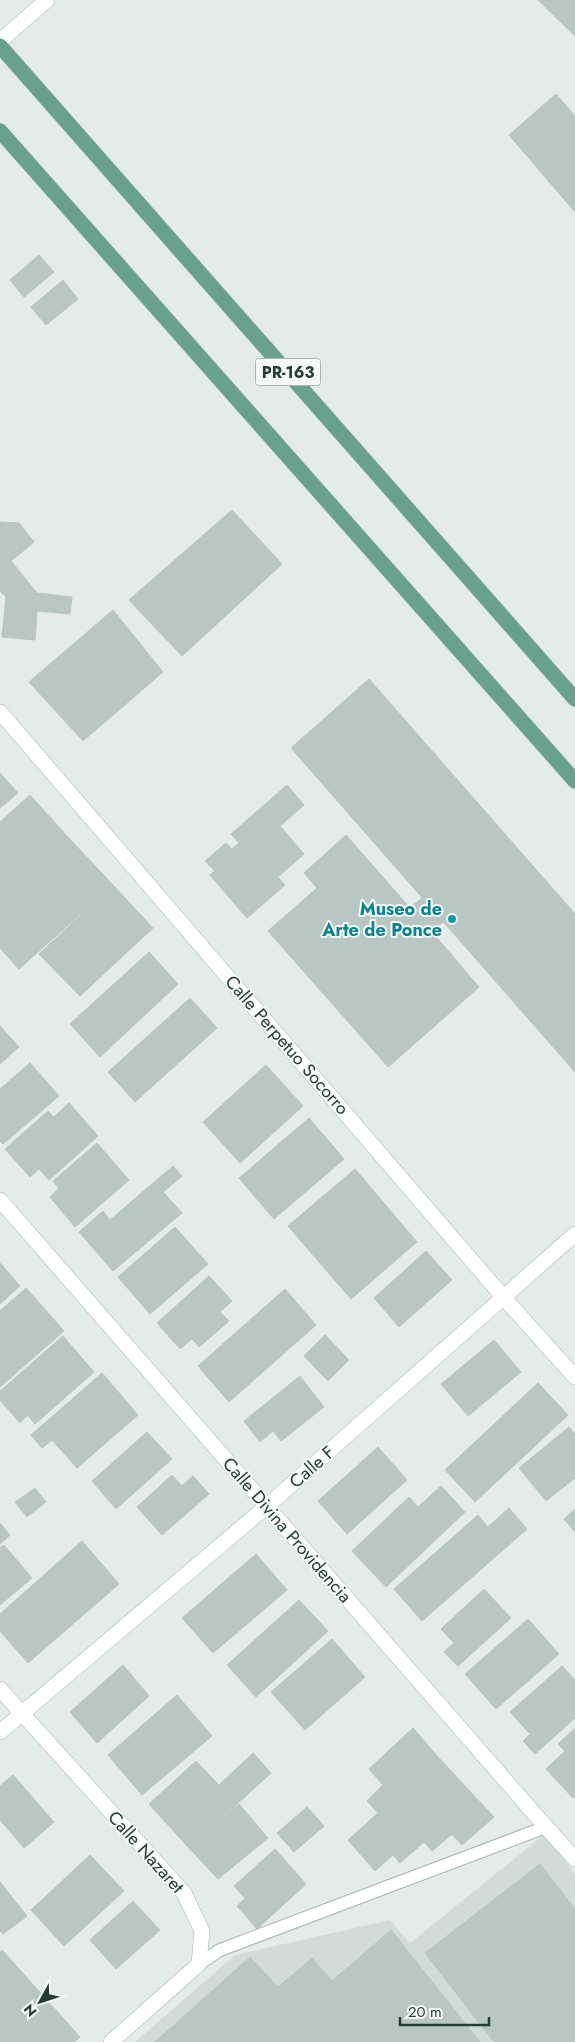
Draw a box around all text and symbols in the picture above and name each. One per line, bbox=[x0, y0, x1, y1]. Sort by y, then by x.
road number: PR-163 bbox=[256, 358, 320, 386]
place label: Museo de Arte de Ponce bbox=[321, 896, 442, 943]
marker: Museo de Arte de Ponce bbox=[446, 913, 458, 925]
street label: Calle Perpetuo Socorro bbox=[219, 970, 355, 1121]
street label: Calle F bbox=[283, 1440, 341, 1494]
street label: Calle Divina Providencia bbox=[216, 1451, 358, 1609]
street label: Calle Nazaret bbox=[102, 1805, 191, 1899]
north arrow bbox=[15, 1977, 65, 2027]
scale bar bbox=[400, 1994, 489, 2026]
text: N bbox=[19, 2000, 41, 2021]
text: 20 m bbox=[408, 2001, 442, 2023]

